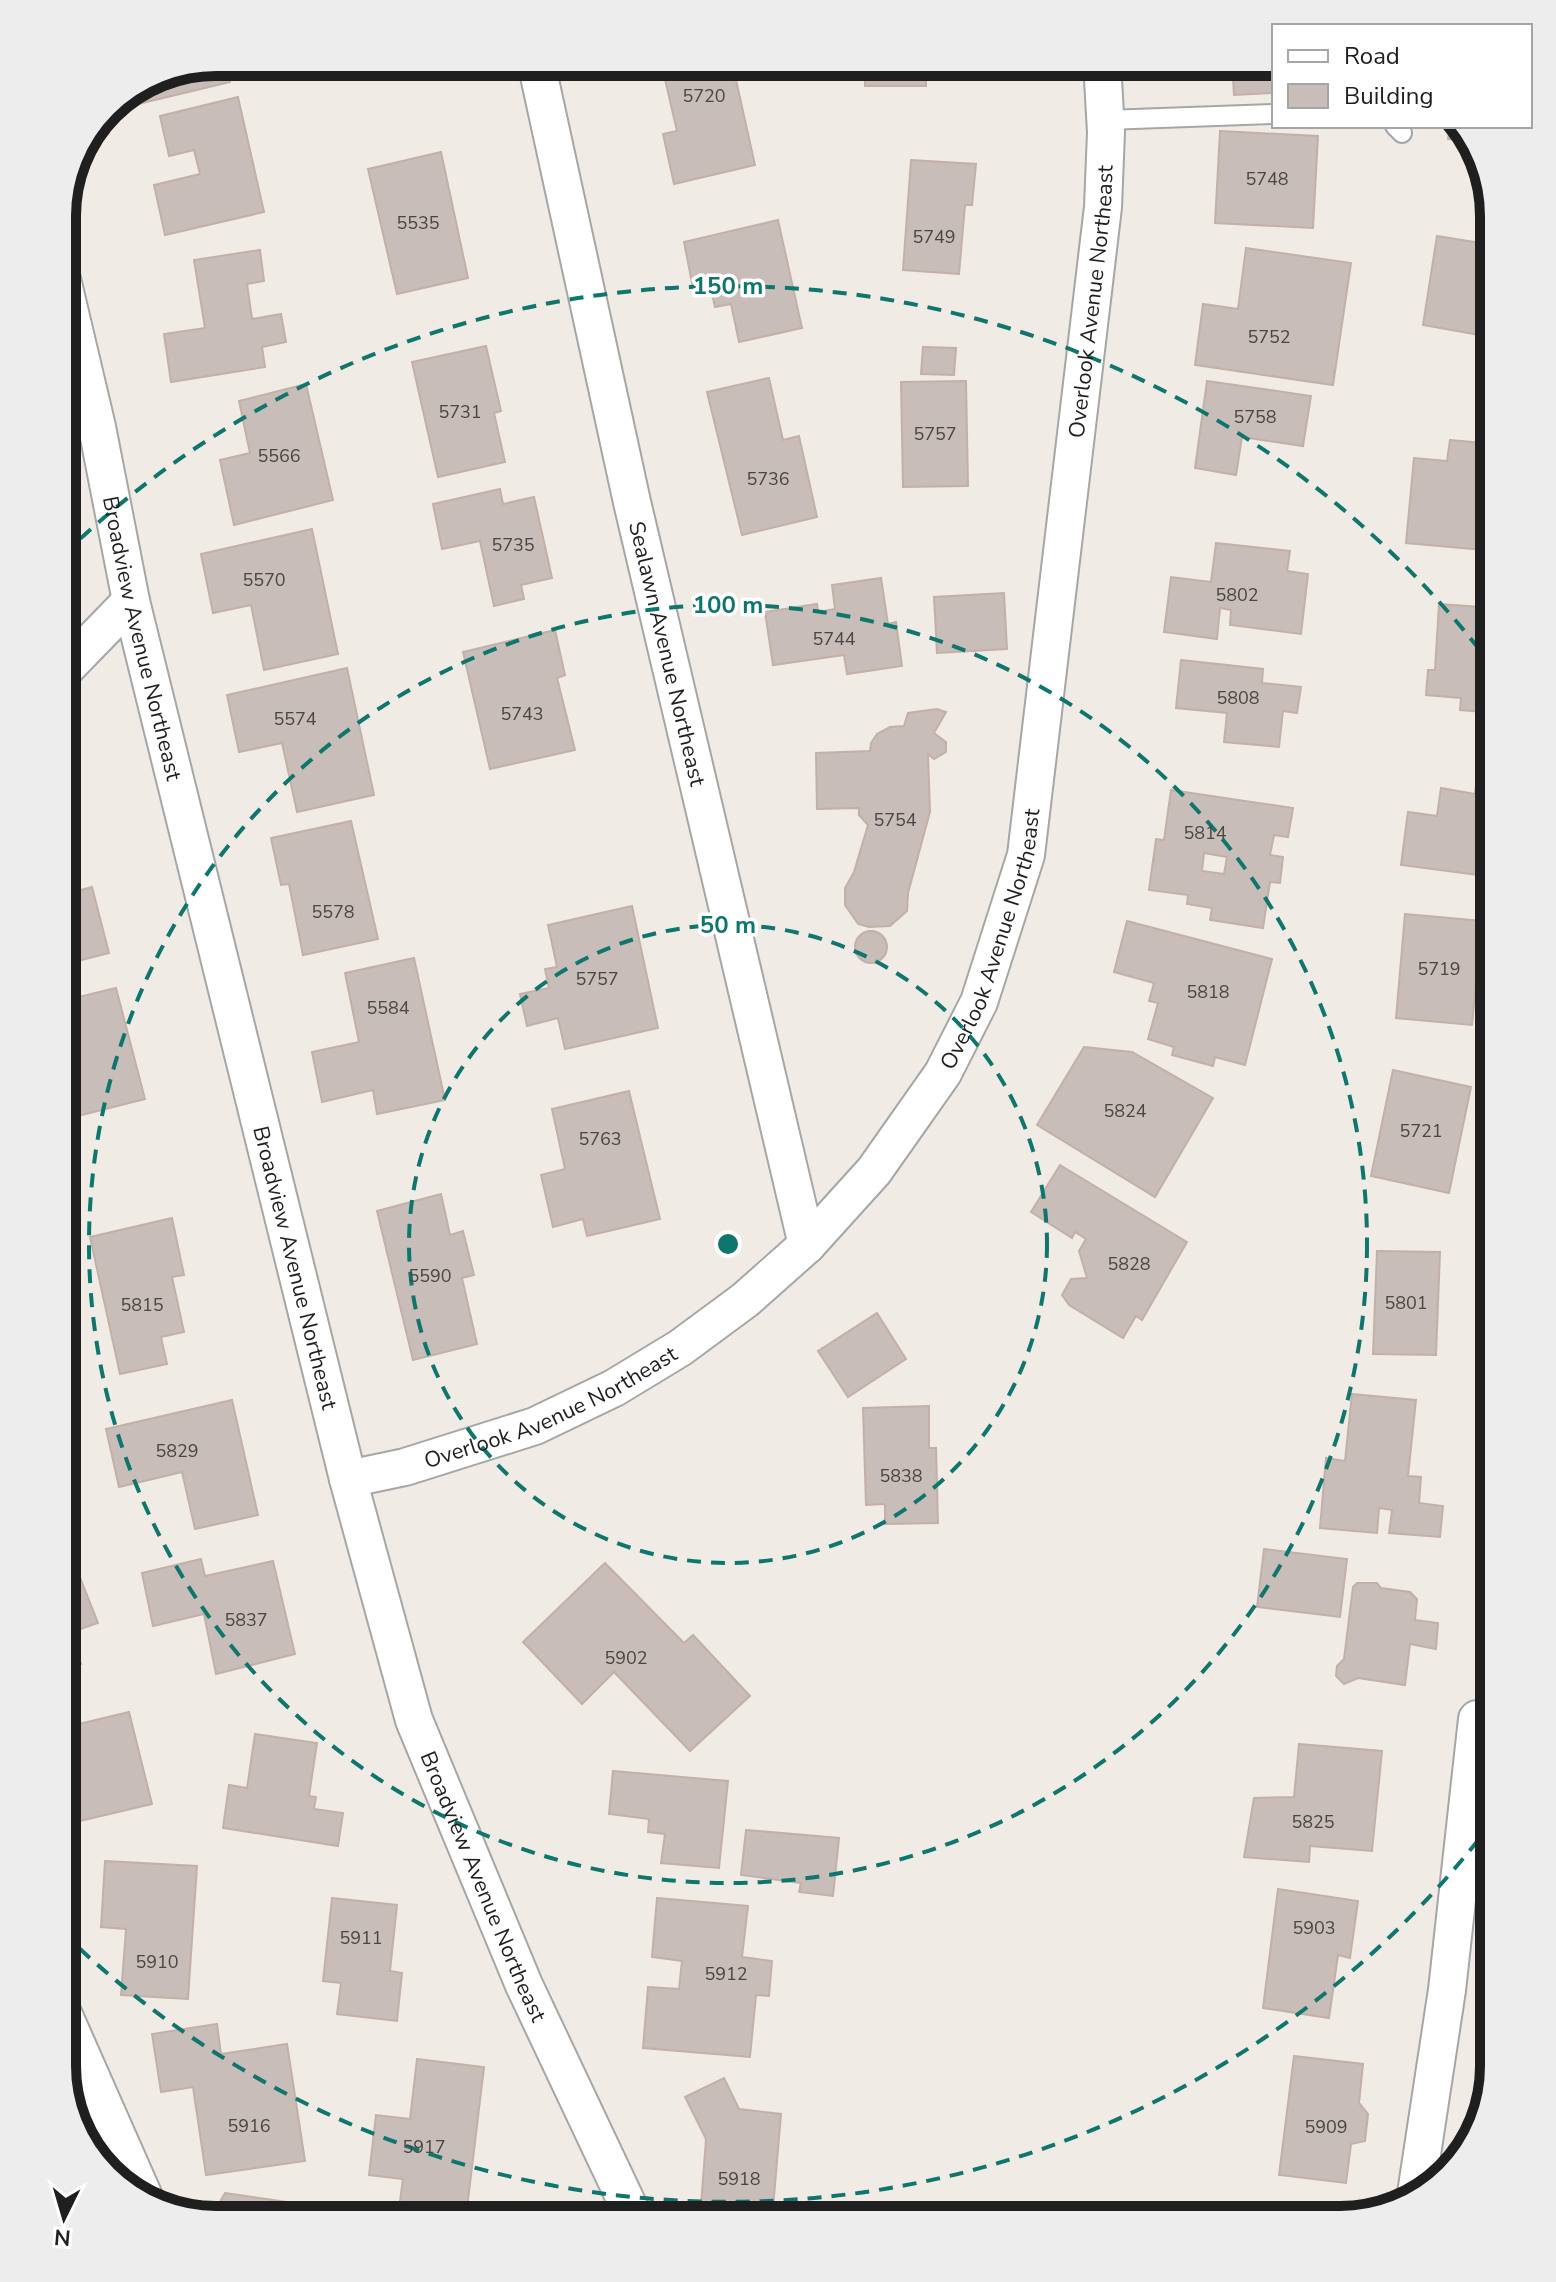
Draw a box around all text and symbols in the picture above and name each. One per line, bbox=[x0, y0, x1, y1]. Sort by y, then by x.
legend bbox=[1272, 24, 1532, 128]
text: Road bbox=[1344, 40, 1400, 72]
text: Building bbox=[1344, 80, 1434, 112]
house number: 5720 bbox=[682, 84, 726, 108]
street label: Overlook Avenue Northeast bbox=[1062, 164, 1121, 440]
house number: 5748 bbox=[1245, 167, 1289, 191]
house number: 5535 bbox=[396, 211, 440, 235]
house number: 5749 bbox=[912, 225, 956, 249]
text: 150 m bbox=[693, 270, 763, 302]
house number: 5752 bbox=[1247, 325, 1291, 349]
house number: 5731 bbox=[438, 400, 482, 424]
house number: 5758 bbox=[1233, 405, 1277, 429]
house number: 5757 bbox=[913, 422, 957, 446]
house number: 5566 bbox=[257, 444, 301, 468]
house number: 5736 bbox=[746, 467, 790, 491]
street label: Broadview Avenue Northeast bbox=[95, 493, 189, 784]
street label: Sealawn Avenue Northeast bbox=[621, 518, 712, 789]
house number: 5735 bbox=[491, 533, 535, 557]
house number: 5570 bbox=[242, 568, 286, 592]
house number: 5802 bbox=[1215, 583, 1259, 607]
text: 100 m bbox=[693, 589, 763, 621]
house number: 5744 bbox=[812, 627, 856, 651]
house number: 5808 bbox=[1216, 686, 1260, 710]
house number: 5743 bbox=[500, 702, 544, 726]
house number: 5574 bbox=[273, 707, 317, 731]
street label: Overlook Avenue Northeast bbox=[933, 807, 1047, 1075]
house number: 5754 bbox=[873, 808, 917, 832]
house number: 5814 bbox=[1183, 821, 1227, 845]
house number: 5578 bbox=[311, 900, 355, 924]
text: 50 m bbox=[700, 909, 756, 941]
house number: 5719 bbox=[1417, 957, 1461, 981]
house number: 5757 bbox=[575, 967, 619, 991]
house number: 5818 bbox=[1186, 980, 1230, 1004]
house number: 5584 bbox=[366, 996, 410, 1020]
house number: 5824 bbox=[1103, 1099, 1147, 1123]
house number: 5721 bbox=[1399, 1119, 1443, 1143]
street label: Broadview Avenue Northeast bbox=[245, 1123, 344, 1413]
house number: 5763 bbox=[578, 1127, 622, 1151]
centre of rings bbox=[714, 1230, 742, 1258]
house number: 5828 bbox=[1107, 1252, 1151, 1276]
house number: 5590 bbox=[408, 1264, 452, 1288]
house number: 5801 bbox=[1384, 1291, 1428, 1315]
house number: 5815 bbox=[120, 1293, 164, 1317]
street label: Overlook Avenue Northeast bbox=[420, 1339, 683, 1476]
house number: 5829 bbox=[155, 1439, 199, 1463]
house number: 5838 bbox=[879, 1464, 923, 1488]
house number: 5837 bbox=[224, 1608, 268, 1632]
house number: 5902 bbox=[604, 1646, 648, 1670]
street label: Broadview Avenue Northeast bbox=[413, 1747, 553, 2027]
house number: 5825 bbox=[1291, 1810, 1335, 1834]
house number: 5903 bbox=[1292, 1916, 1336, 1940]
house number: 5911 bbox=[339, 1926, 383, 1950]
house number: 5910 bbox=[135, 1950, 179, 1974]
house number: 5912 bbox=[704, 1962, 748, 1986]
house number: 5916 bbox=[227, 2114, 271, 2138]
house number: 5909 bbox=[1304, 2115, 1348, 2139]
house number: 5917 bbox=[402, 2135, 446, 2159]
house number: 5918 bbox=[717, 2167, 761, 2191]
north arrow bbox=[24, 2178, 104, 2258]
text: N bbox=[53, 2221, 72, 2253]

